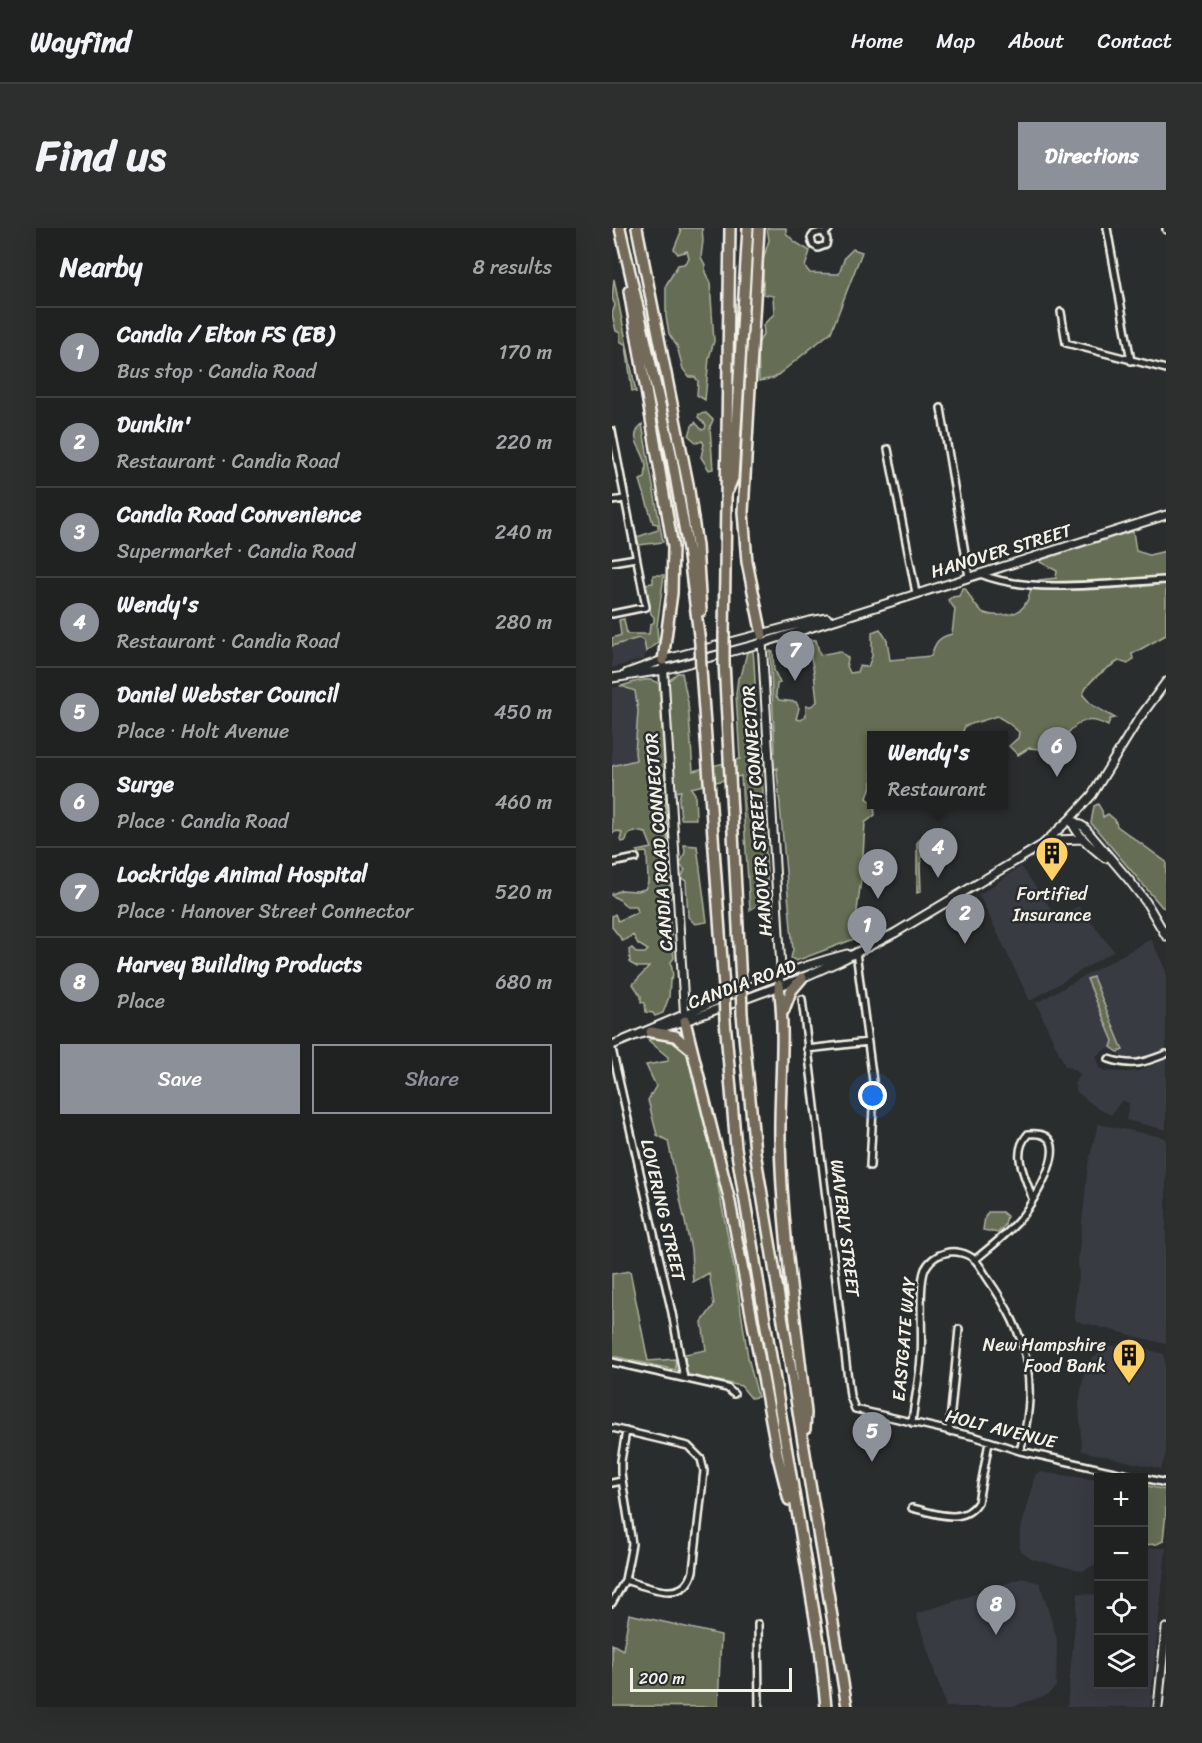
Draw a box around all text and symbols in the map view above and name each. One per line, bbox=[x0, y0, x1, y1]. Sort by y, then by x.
text: Wayfind bbox=[30, 17, 131, 66]
text: Home bbox=[851, 22, 903, 60]
text: Map bbox=[936, 22, 975, 60]
text: About bbox=[1008, 22, 1065, 60]
text: Contact bbox=[1098, 22, 1172, 60]
text: Find us bbox=[36, 119, 166, 193]
button: Directions bbox=[1018, 122, 1166, 190]
text: Nearby bbox=[60, 244, 142, 290]
text: 8 results bbox=[473, 250, 552, 285]
text: Candia / Elton FS (EB) bbox=[117, 315, 334, 354]
text: 1 bbox=[75, 335, 84, 370]
text: 170 m bbox=[499, 335, 552, 370]
text: Bus stop · Candia Road bbox=[117, 354, 316, 389]
text: Dunkin' bbox=[117, 405, 192, 444]
text: 2 bbox=[74, 425, 85, 460]
text: 220 m bbox=[496, 425, 552, 460]
text: Restaurant · Candia Road bbox=[117, 444, 339, 479]
text: Candia Road Convenience bbox=[117, 495, 362, 534]
street label: HANOVER STREET bbox=[927, 514, 1077, 588]
text: 3 bbox=[74, 515, 85, 550]
text: 240 m bbox=[495, 515, 552, 550]
text: Supermarket · Candia Road bbox=[117, 534, 355, 569]
text: Wendy's bbox=[117, 585, 198, 624]
text: 4 bbox=[73, 605, 86, 640]
text: 280 m bbox=[495, 605, 552, 640]
text: Restaurant · Candia Road bbox=[117, 624, 339, 659]
pin: 7 bbox=[776, 632, 814, 681]
text: Daniel Webster Council bbox=[117, 675, 339, 714]
street label: HANOVER STREET CONNECTOR bbox=[732, 684, 782, 938]
text: 5 bbox=[73, 695, 86, 730]
text: 450 m bbox=[494, 695, 552, 730]
text: Place · Holt Avenue bbox=[117, 714, 289, 749]
pin: 6 bbox=[1038, 728, 1076, 777]
popup bbox=[867, 731, 1008, 809]
street label: CANDIA ROAD CONNECTOR bbox=[635, 732, 683, 952]
text: Wendy's bbox=[888, 733, 969, 772]
text: Surge bbox=[117, 765, 174, 804]
text: Restaurant bbox=[888, 772, 987, 807]
text: 6 bbox=[74, 785, 85, 820]
text: 460 m bbox=[495, 785, 552, 820]
text: Place · Candia Road bbox=[117, 804, 288, 839]
pin: 4 bbox=[918, 828, 958, 878]
building icon: Fortified Insurance bbox=[1034, 835, 1070, 882]
pin: 3 bbox=[858, 850, 898, 899]
text: Lockridge Animal Hospital bbox=[117, 855, 368, 894]
text: 7 bbox=[74, 875, 85, 910]
text: 520 m bbox=[495, 875, 552, 910]
place label: Fortified Insurance bbox=[1012, 878, 1092, 931]
text: Place · Hanover Street Connector bbox=[117, 894, 413, 929]
pin: 2 bbox=[946, 894, 984, 944]
pin: 1 bbox=[848, 906, 886, 956]
text: Harvey Building Products bbox=[117, 945, 362, 984]
street label: CANDIA ROAD bbox=[683, 949, 801, 1018]
text: 8 bbox=[73, 965, 86, 1000]
text: 680 m bbox=[495, 965, 552, 1000]
text: Place bbox=[117, 984, 165, 1019]
button: Save bbox=[60, 1044, 300, 1114]
button: Share bbox=[312, 1044, 552, 1114]
your location bbox=[858, 1081, 887, 1110]
street label: LOVERING STREET bbox=[631, 1136, 695, 1285]
street label: WAVERLY STREET bbox=[821, 1158, 869, 1300]
street label: EASTGATE WAY bbox=[883, 1274, 925, 1403]
place label: New Hampshire Food Bank bbox=[983, 1329, 1106, 1382]
building icon: New Hampshire Food Bank bbox=[1111, 1337, 1147, 1384]
street label: HOLT AVENUE bbox=[942, 1400, 1061, 1458]
pin: 5 bbox=[852, 1412, 892, 1462]
map controls bbox=[1094, 1473, 1148, 1689]
button: + bbox=[1094, 1473, 1148, 1527]
button: − bbox=[1094, 1527, 1148, 1581]
button: locate bbox=[1094, 1581, 1148, 1635]
pin: 8 bbox=[976, 1586, 1016, 1635]
button: layers bbox=[1094, 1635, 1148, 1689]
text: 200 m bbox=[639, 1664, 685, 1693]
scale bar bbox=[630, 1665, 792, 1692]

